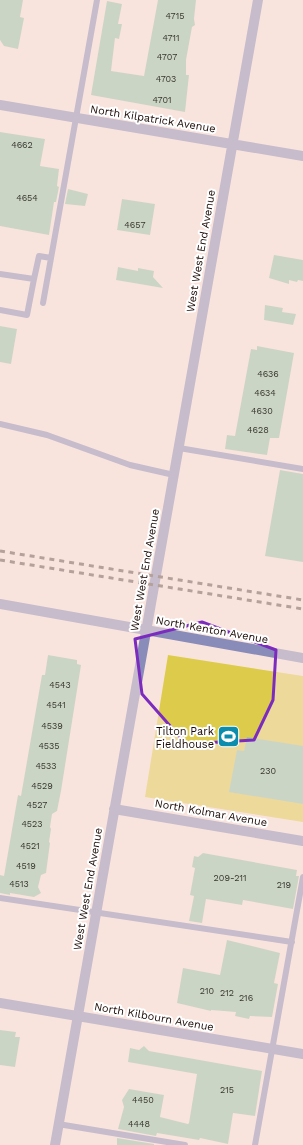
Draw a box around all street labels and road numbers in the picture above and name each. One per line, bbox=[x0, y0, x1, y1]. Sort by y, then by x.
street label: North Kilpatrick Avenue bbox=[89, 103, 217, 135]
street label: West West End Avenue bbox=[184, 189, 218, 313]
street label: West West End Avenue bbox=[128, 508, 162, 632]
street label: North Kenton Avenue bbox=[155, 614, 269, 646]
street label: North Kolmar Avenue bbox=[154, 797, 268, 829]
street label: West West End Avenue bbox=[71, 827, 105, 951]
street label: North Kilbourn Avenue bbox=[93, 1000, 215, 1034]

